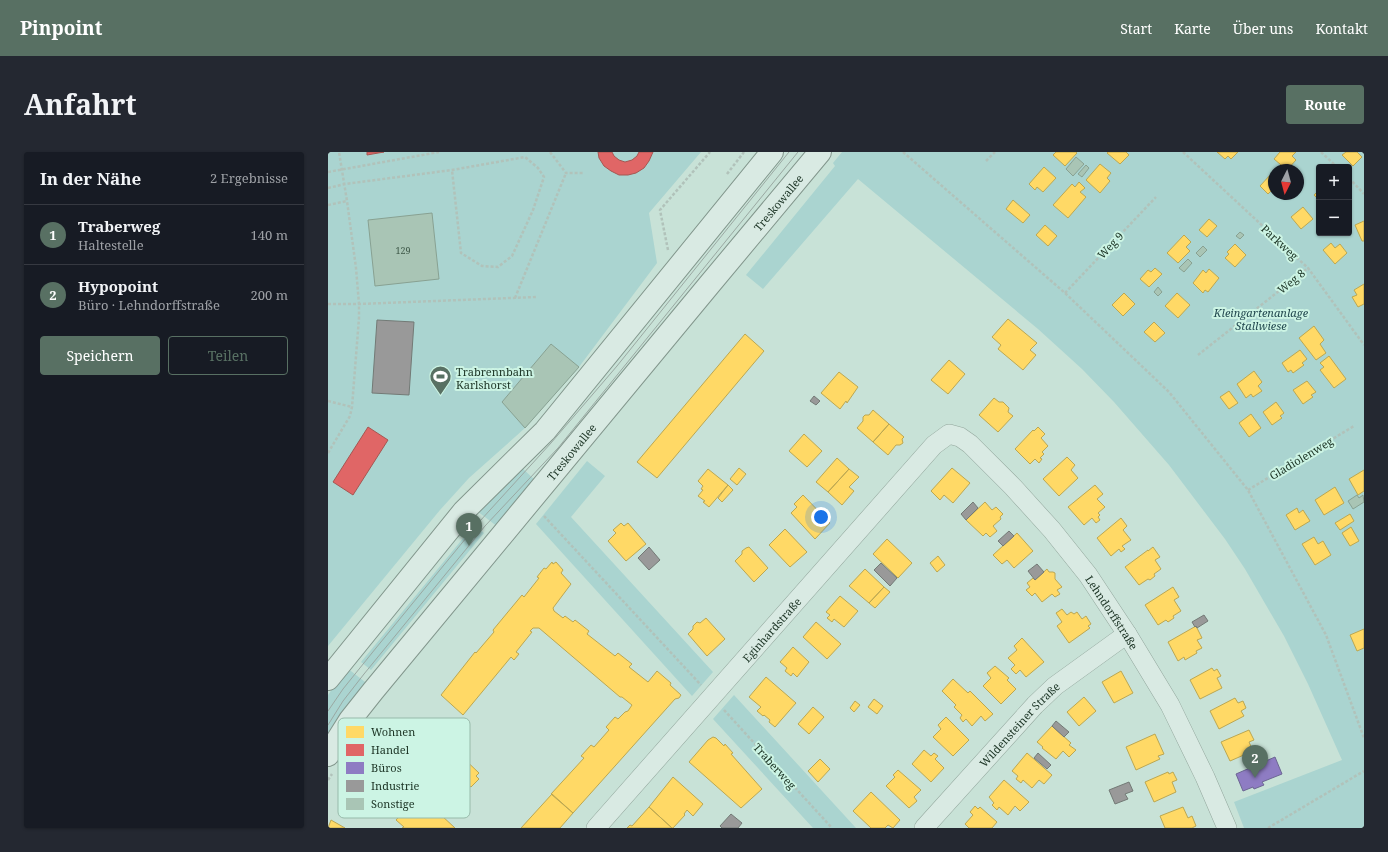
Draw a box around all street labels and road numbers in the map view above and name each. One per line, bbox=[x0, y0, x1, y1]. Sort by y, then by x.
street label: Treskowallee bbox=[750, 171, 806, 234]
street label: Parkweg bbox=[1258, 221, 1302, 263]
street label: Weg 9 bbox=[1094, 228, 1126, 262]
street label: Weg 8 bbox=[1274, 265, 1308, 297]
street label: Treskowallee bbox=[543, 420, 599, 483]
street label: Gladiolenweg bbox=[1266, 433, 1336, 483]
street label: Lehndorffstraße bbox=[1083, 572, 1142, 652]
street label: Eginhardstraße bbox=[739, 594, 804, 665]
street label: Wildensteiner Straße bbox=[976, 678, 1062, 770]
street label: Traberweg bbox=[750, 740, 800, 792]

